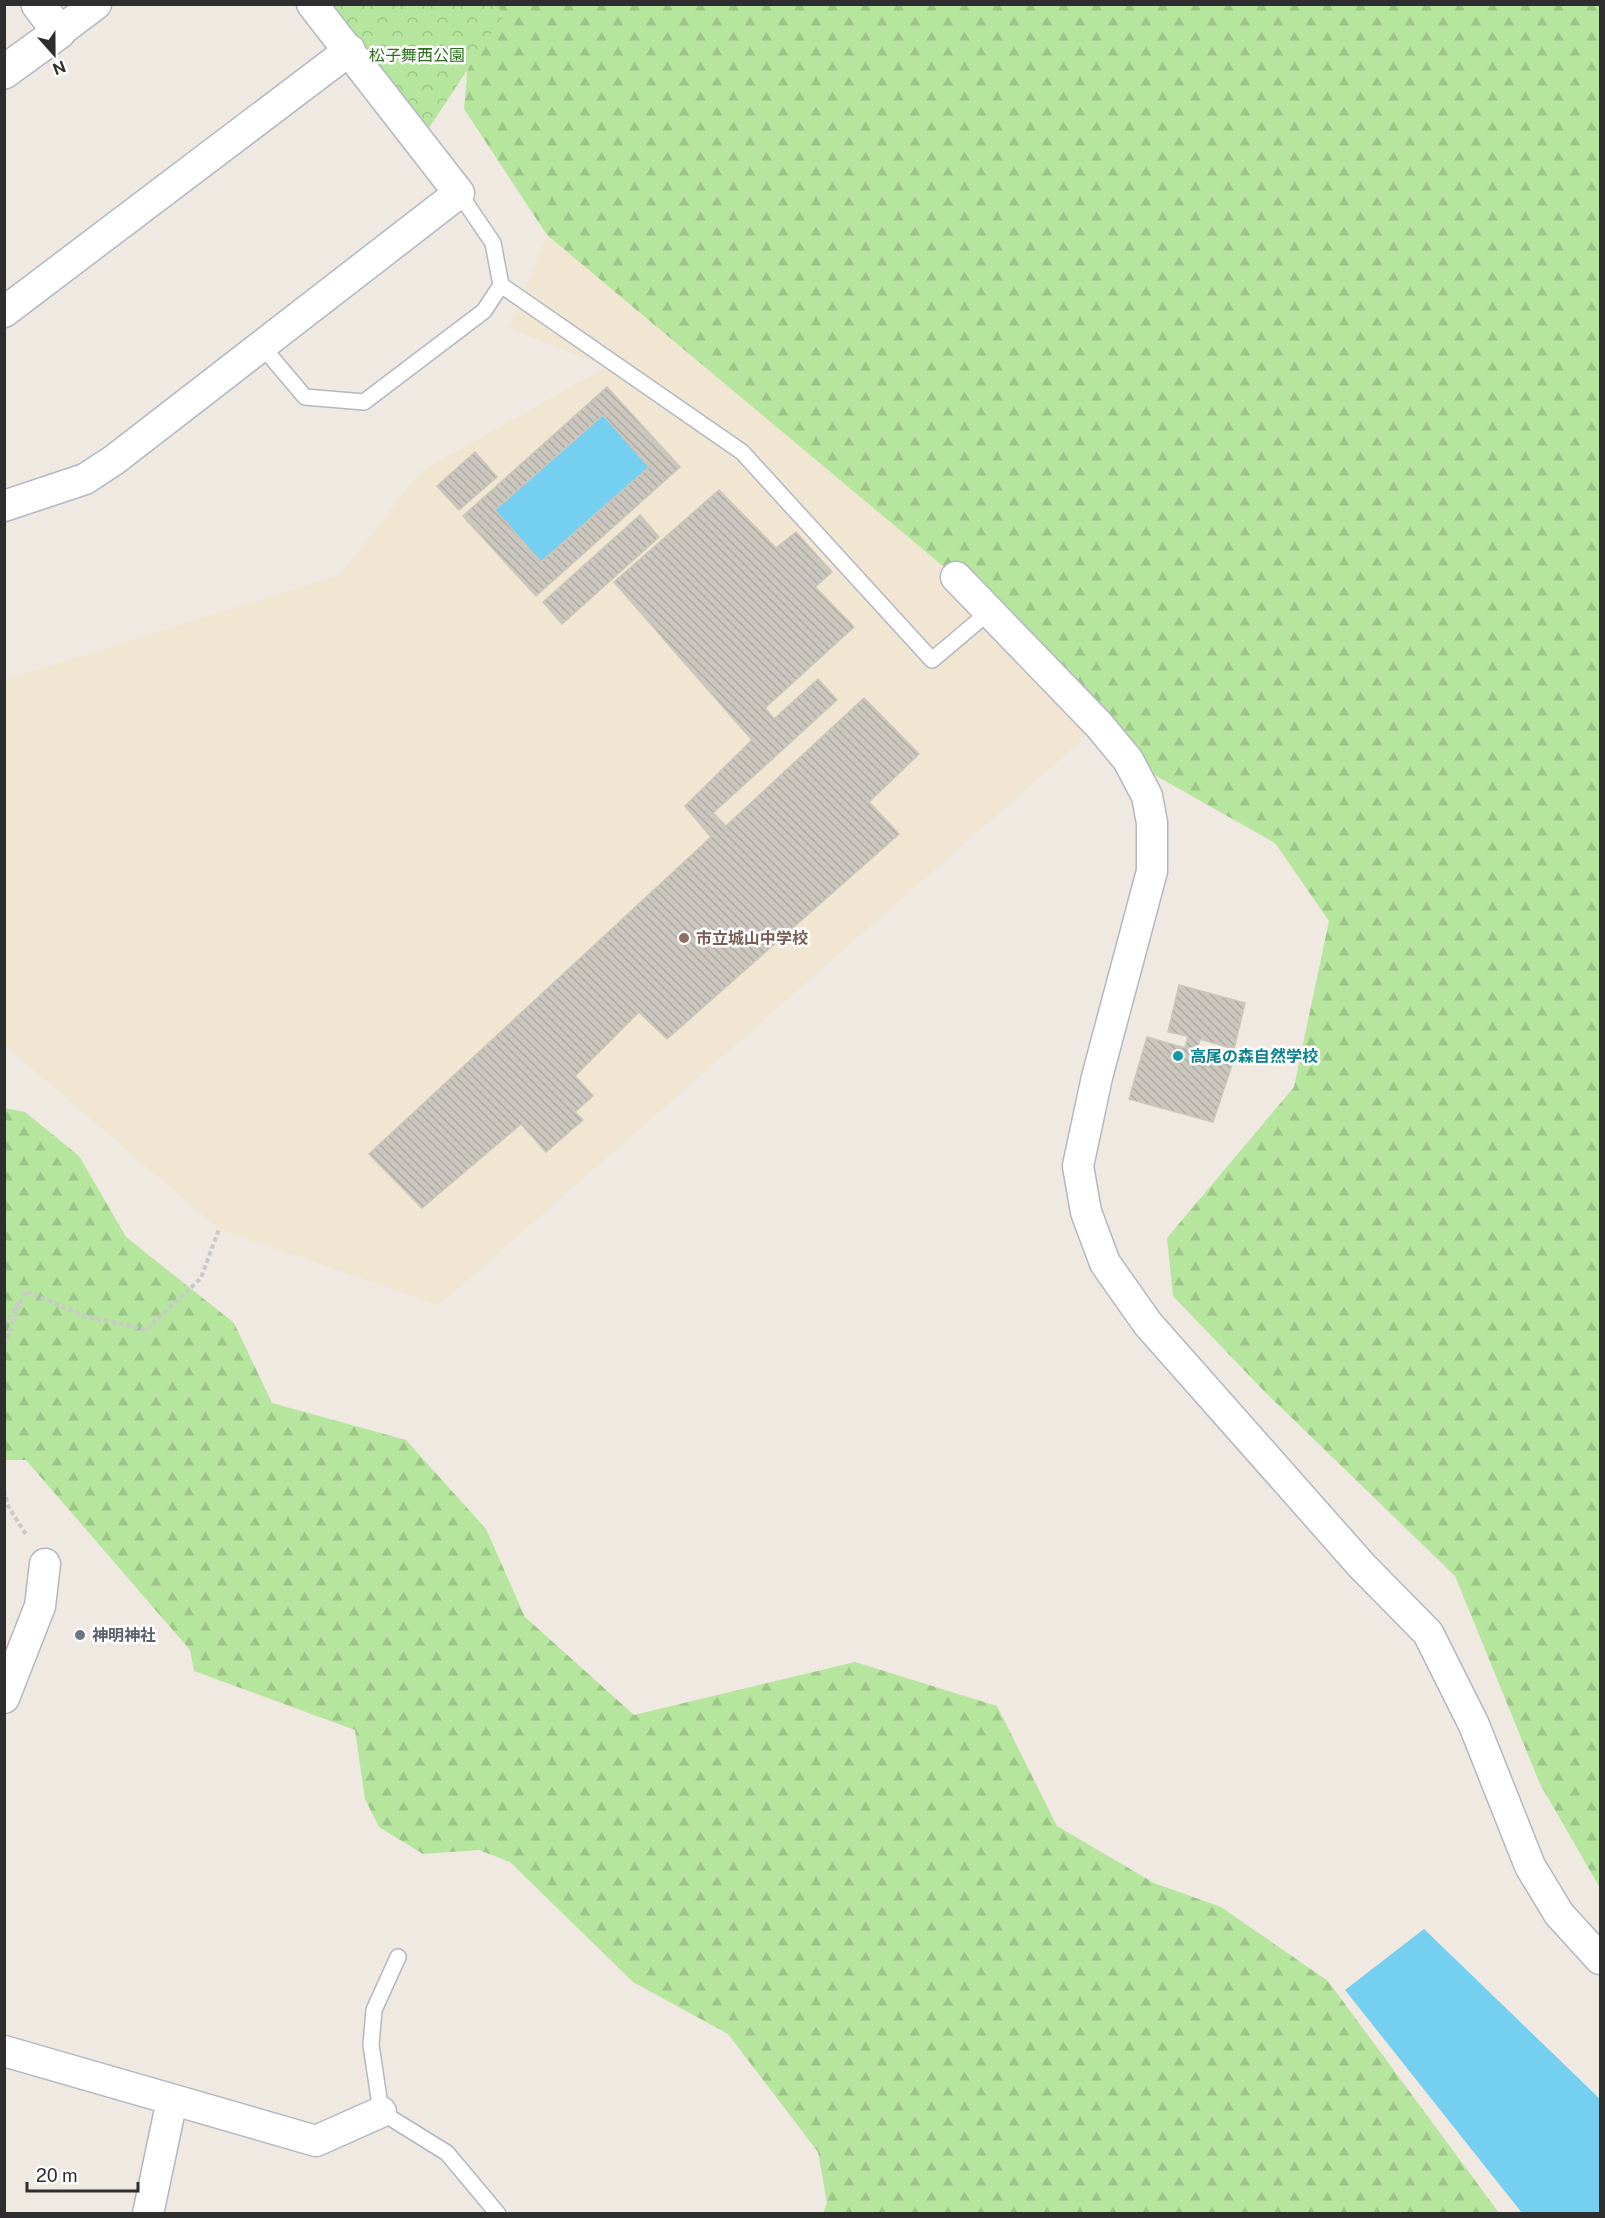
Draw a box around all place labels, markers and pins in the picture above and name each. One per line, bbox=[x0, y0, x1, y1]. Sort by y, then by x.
place label: 市立城山中学校 bbox=[696, 929, 808, 948]
marker: 市立城山中学校 bbox=[677, 931, 691, 945]
place label: 高尾の森自然学校 bbox=[1190, 1047, 1318, 1066]
marker: 高尾の森自然学校 bbox=[1171, 1049, 1185, 1063]
place label: 神明神社 bbox=[92, 1626, 156, 1645]
marker: 神明神社 bbox=[73, 1628, 87, 1642]

